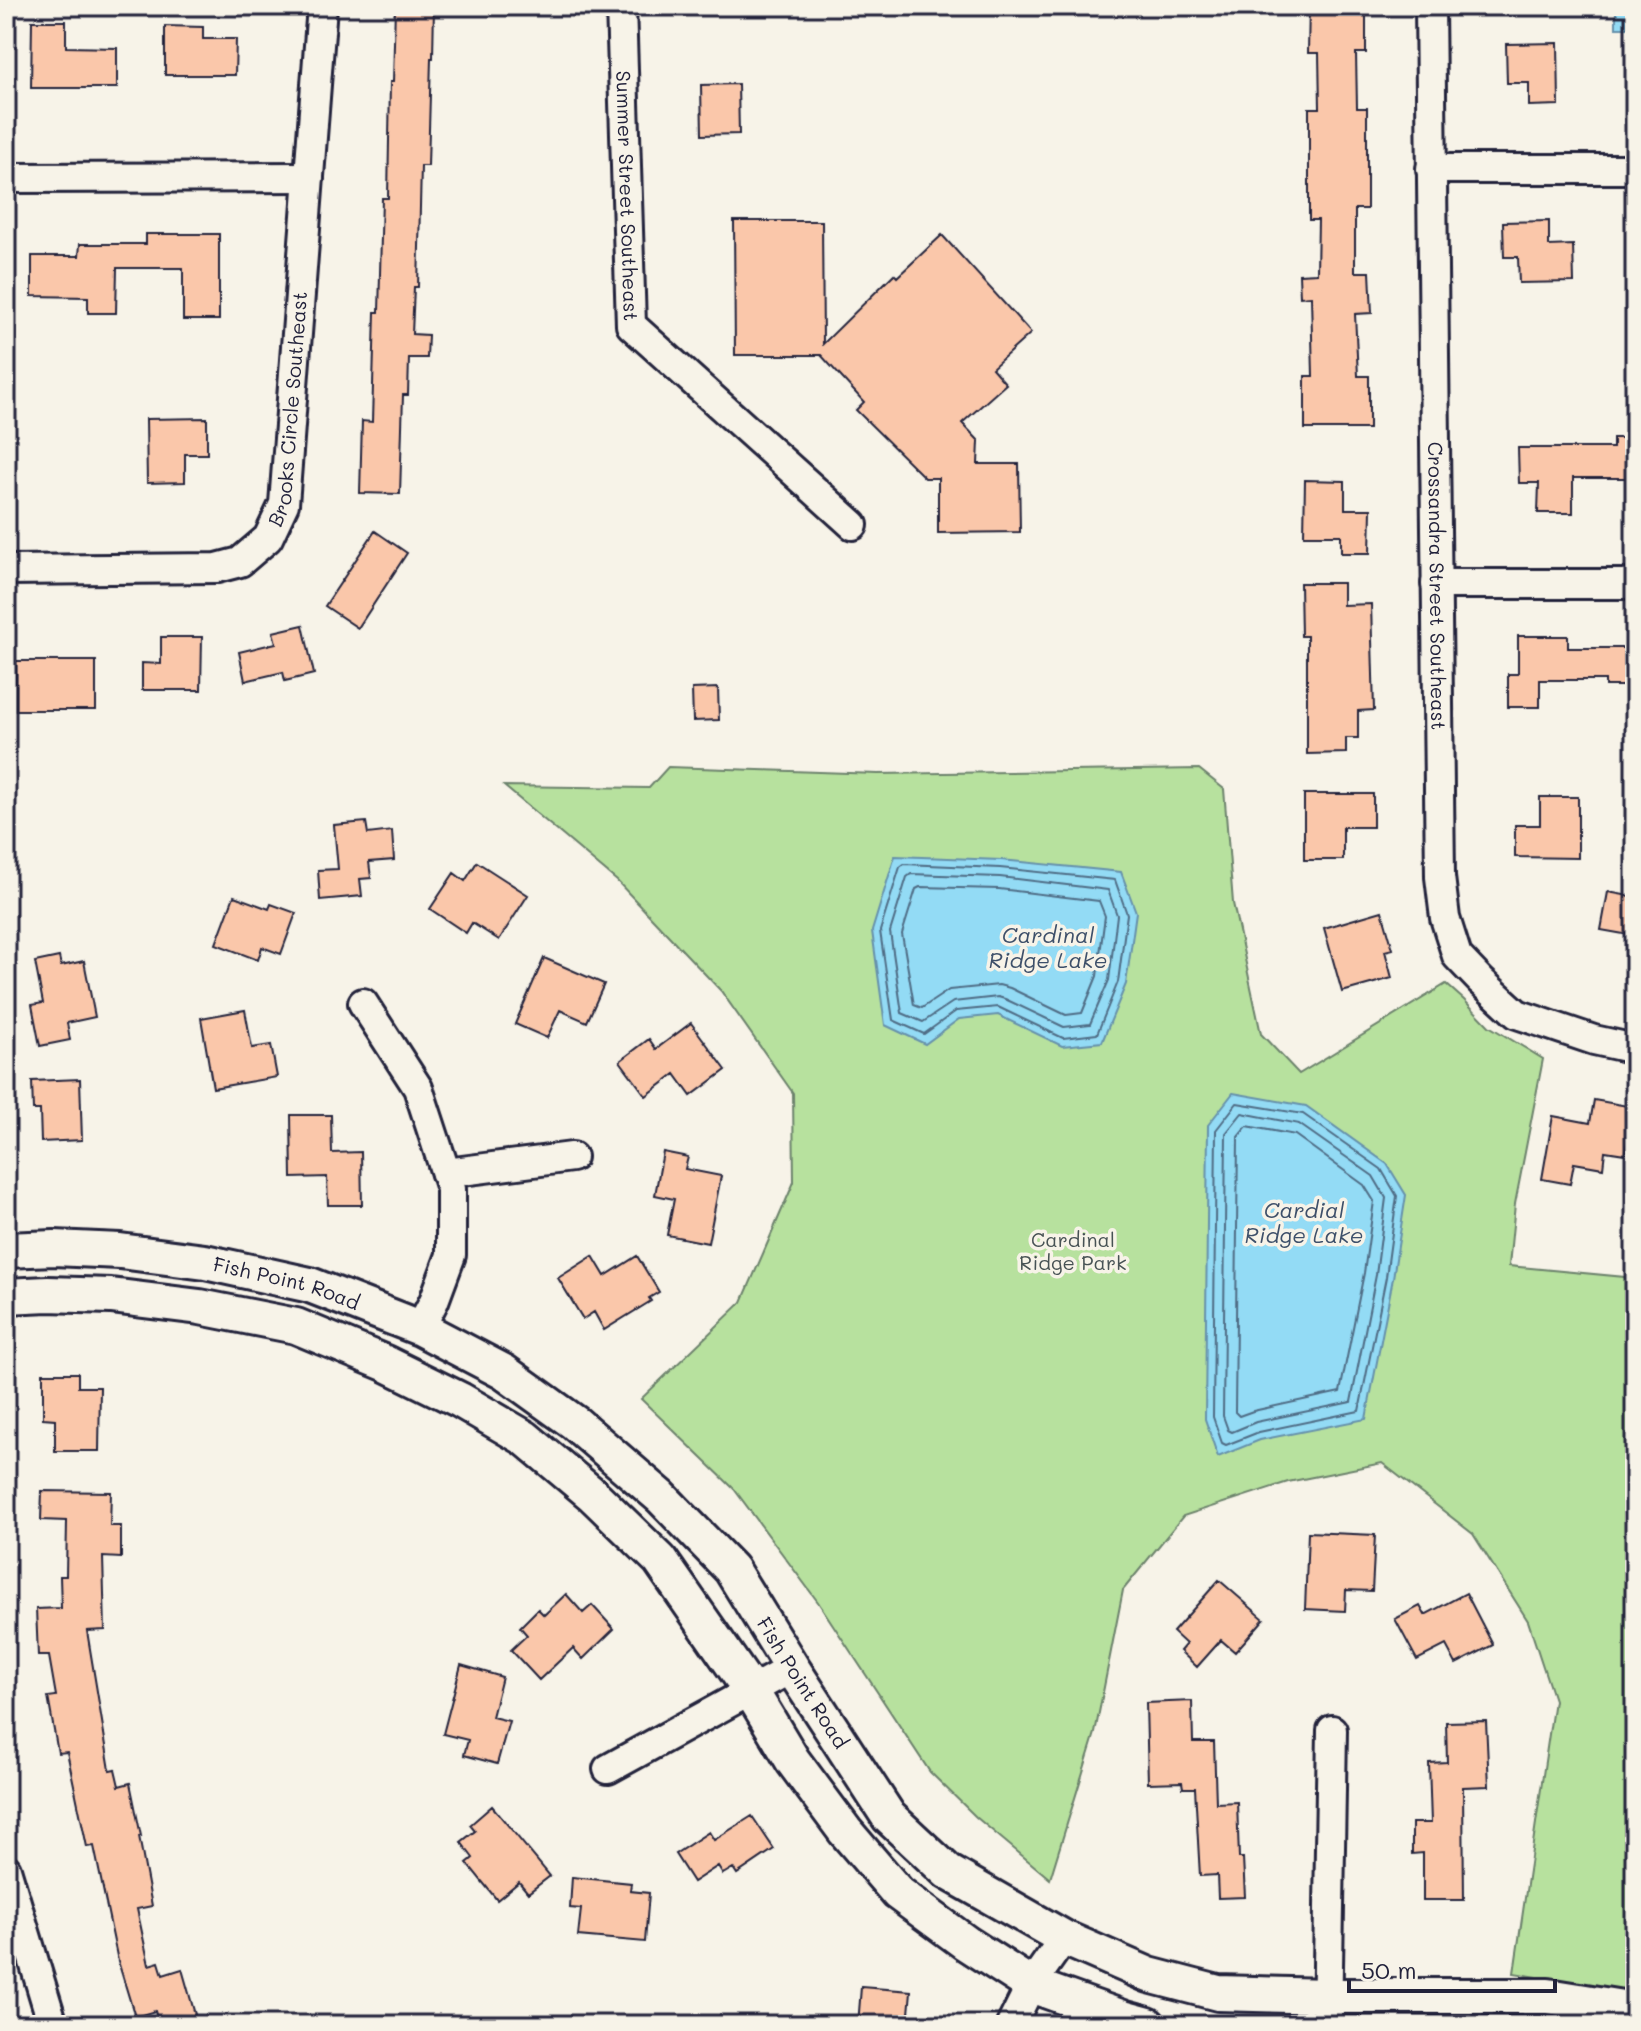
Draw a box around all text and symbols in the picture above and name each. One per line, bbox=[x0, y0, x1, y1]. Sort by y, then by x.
street label: Summer Street Southeast bbox=[611, 70, 645, 322]
street label: Brooks Circle Southeast bbox=[261, 290, 312, 530]
street label: Crossandra Street Southeast bbox=[1423, 442, 1452, 730]
water label: Cardinal Ridge Lake bbox=[989, 920, 1107, 974]
water label: Cardial Ridge Lake bbox=[1245, 1195, 1363, 1249]
park label: Cardinal Ridge Park bbox=[1019, 1226, 1127, 1275]
street label: Fish Point Road bbox=[211, 1250, 364, 1315]
street label: Fish Point Road bbox=[752, 1612, 855, 1753]
scale bar bbox=[1349, 1943, 1555, 1993]
text: 50 m bbox=[1361, 1954, 1417, 1985]

